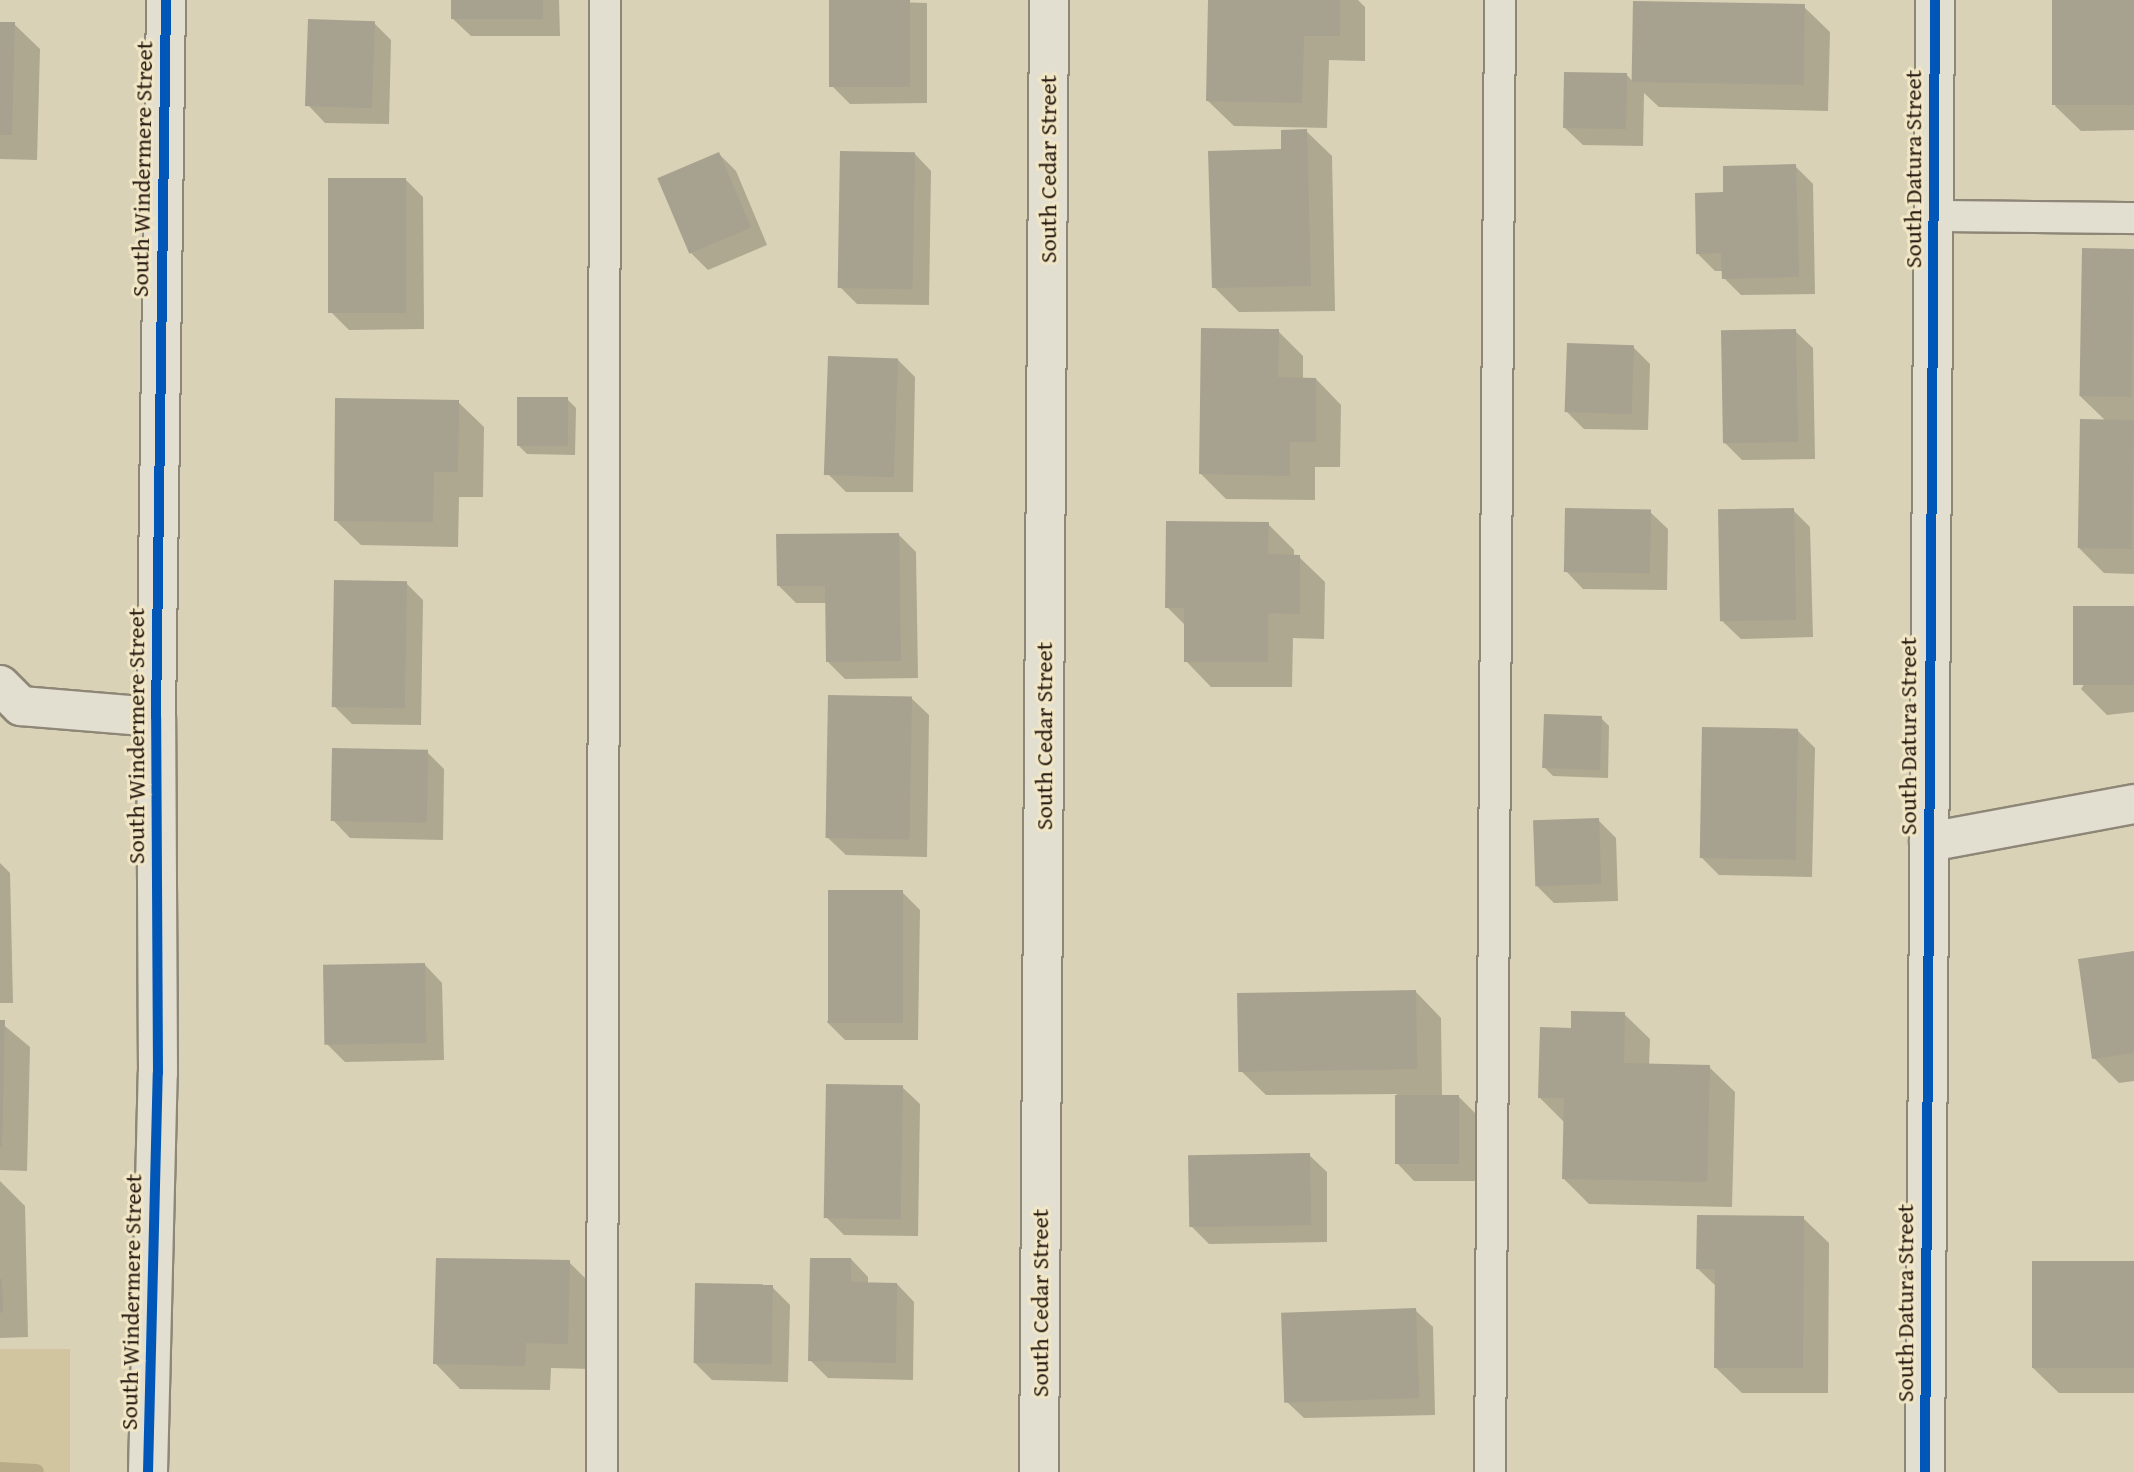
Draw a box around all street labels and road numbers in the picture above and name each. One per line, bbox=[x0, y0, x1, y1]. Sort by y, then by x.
street label: South Windermere Street bbox=[125, 41, 159, 297]
street label: South Datura Street bbox=[1899, 70, 1927, 268]
street label: South Cedar Street bbox=[1034, 75, 1062, 263]
street label: South Windermere Street bbox=[122, 608, 150, 864]
street label: South Datura Street bbox=[1894, 637, 1922, 835]
street label: South Cedar Street bbox=[1030, 642, 1058, 830]
street label: South Windermere Street bbox=[114, 1174, 148, 1430]
street label: South Datura Street bbox=[1891, 1204, 1919, 1402]
street label: South Cedar Street bbox=[1026, 1209, 1054, 1397]

